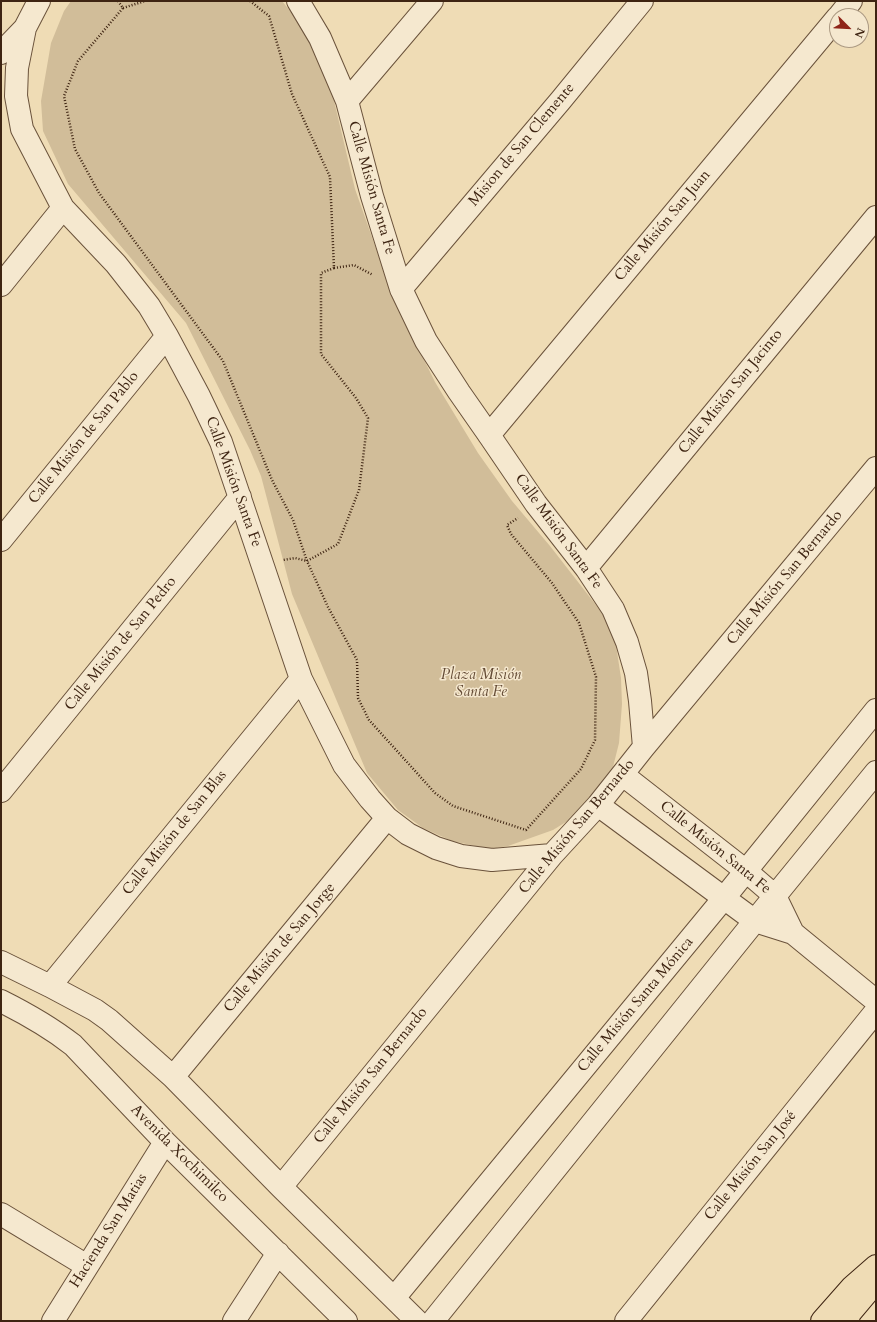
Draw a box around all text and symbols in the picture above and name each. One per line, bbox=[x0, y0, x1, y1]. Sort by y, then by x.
north arrow bbox=[829, 8, 869, 48]
text: N bbox=[851, 25, 868, 40]
street label: Mision de San Clemente bbox=[465, 80, 579, 210]
street label: Calle Misión Santa Fe bbox=[343, 119, 399, 257]
street label: Calle Misión San Juan bbox=[611, 167, 715, 285]
street label: Calle Misión San Jacinto bbox=[675, 326, 787, 458]
street label: Calle Misión de San Pablo bbox=[25, 368, 143, 508]
street label: Calle Misión Santa Fe bbox=[201, 414, 265, 550]
street label: Calle Misión Santa Fe bbox=[510, 471, 606, 593]
street label: Calle Misión San Bernardo bbox=[723, 507, 847, 649]
street label: Calle Misión de San Pedro bbox=[61, 573, 181, 715]
park label: Plaza Misión Santa Fe bbox=[441, 667, 521, 702]
street label: Calle Misión San Bernardo bbox=[515, 756, 639, 898]
street label: Calle Misión de San Blas bbox=[119, 767, 231, 899]
street label: Calle Misión Santa Fe bbox=[656, 798, 774, 898]
street label: Calle Misión de San Jorge bbox=[220, 879, 340, 1017]
street label: Calle Misión Santa Mónica bbox=[574, 934, 698, 1076]
street label: Calle Misión San Bernardo bbox=[310, 1004, 432, 1148]
street label: Avenida Xochimilco bbox=[126, 1101, 232, 1207]
street label: Calle Misión San José bbox=[701, 1107, 801, 1225]
street label: Hacienda San Matias bbox=[67, 1170, 151, 1292]

